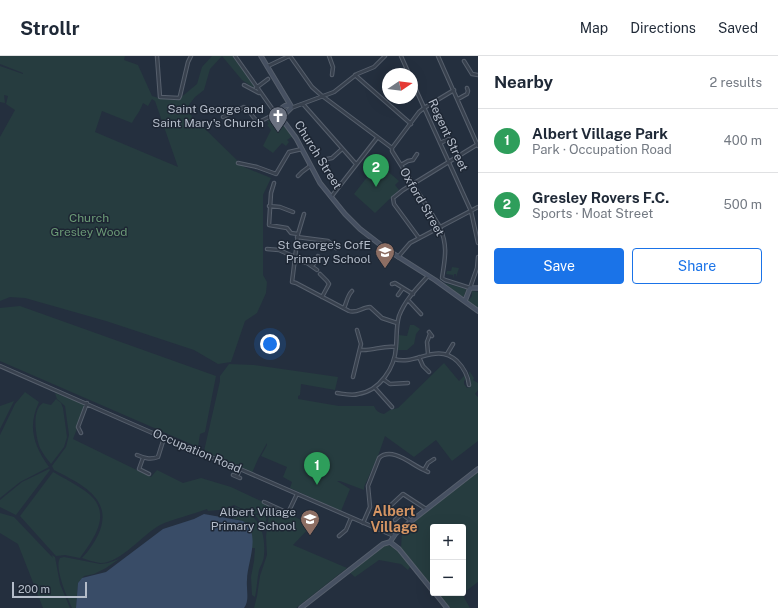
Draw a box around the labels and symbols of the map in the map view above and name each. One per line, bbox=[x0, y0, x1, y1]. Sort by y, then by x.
north arrow bbox=[382, 68, 418, 104]
street label: Regent Street bbox=[425, 97, 471, 174]
place label: Saint George and Saint Mary's Church bbox=[152, 102, 264, 130]
church icon: Saint George and Saint Mary's Church bbox=[267, 105, 289, 133]
street label: Church Street bbox=[291, 118, 345, 192]
pin: 2 bbox=[363, 154, 389, 187]
street label: Oxford Street bbox=[397, 165, 447, 239]
park label: Church Gresley Wood bbox=[51, 211, 127, 239]
place label: St George's CofE Primary School bbox=[277, 238, 371, 266]
school or university icon: St George's CofE Primary School bbox=[374, 241, 396, 269]
your location bbox=[260, 334, 280, 354]
street label: Occupation Road bbox=[151, 426, 243, 476]
pin: 1 bbox=[304, 452, 330, 485]
district label: Albert Village bbox=[370, 503, 418, 535]
place label: Albert Village Primary School bbox=[211, 505, 296, 533]
school or university icon: Albert Village Primary School bbox=[299, 508, 321, 536]
scale bar bbox=[12, 580, 87, 599]

